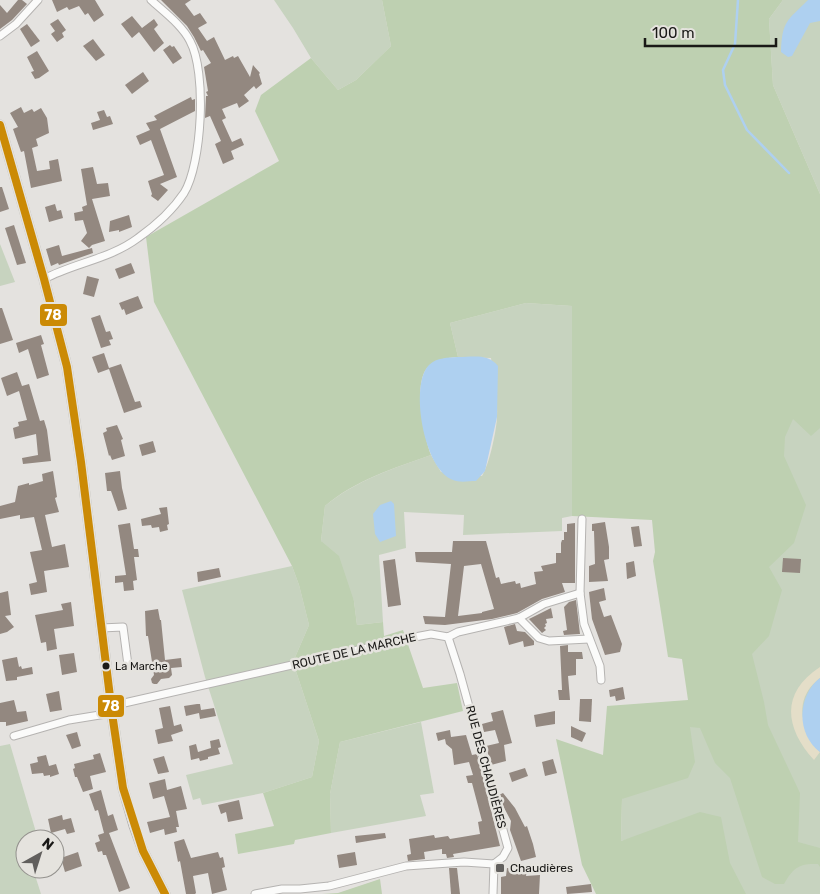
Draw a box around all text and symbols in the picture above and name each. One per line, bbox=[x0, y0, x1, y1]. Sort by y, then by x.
scale bar bbox=[645, 15, 776, 47]
text: 100 m bbox=[652, 24, 694, 42]
line badge: 78 bbox=[39, 303, 68, 327]
text: 78 bbox=[44, 307, 62, 324]
street label: ROUTE DE LA MARCHE bbox=[291, 630, 417, 672]
place label: La Marche bbox=[115, 660, 168, 673]
marker: La Marche bbox=[101, 661, 111, 671]
line badge: 78 bbox=[97, 694, 125, 718]
text: 78 bbox=[102, 698, 120, 715]
street label: RUE DES CHAUDIÈRES bbox=[463, 704, 509, 830]
north arrow bbox=[15, 829, 65, 879]
text: N bbox=[39, 835, 57, 854]
place label: Chaudières bbox=[510, 861, 573, 875]
marker: Chaudières bbox=[494, 862, 506, 874]

